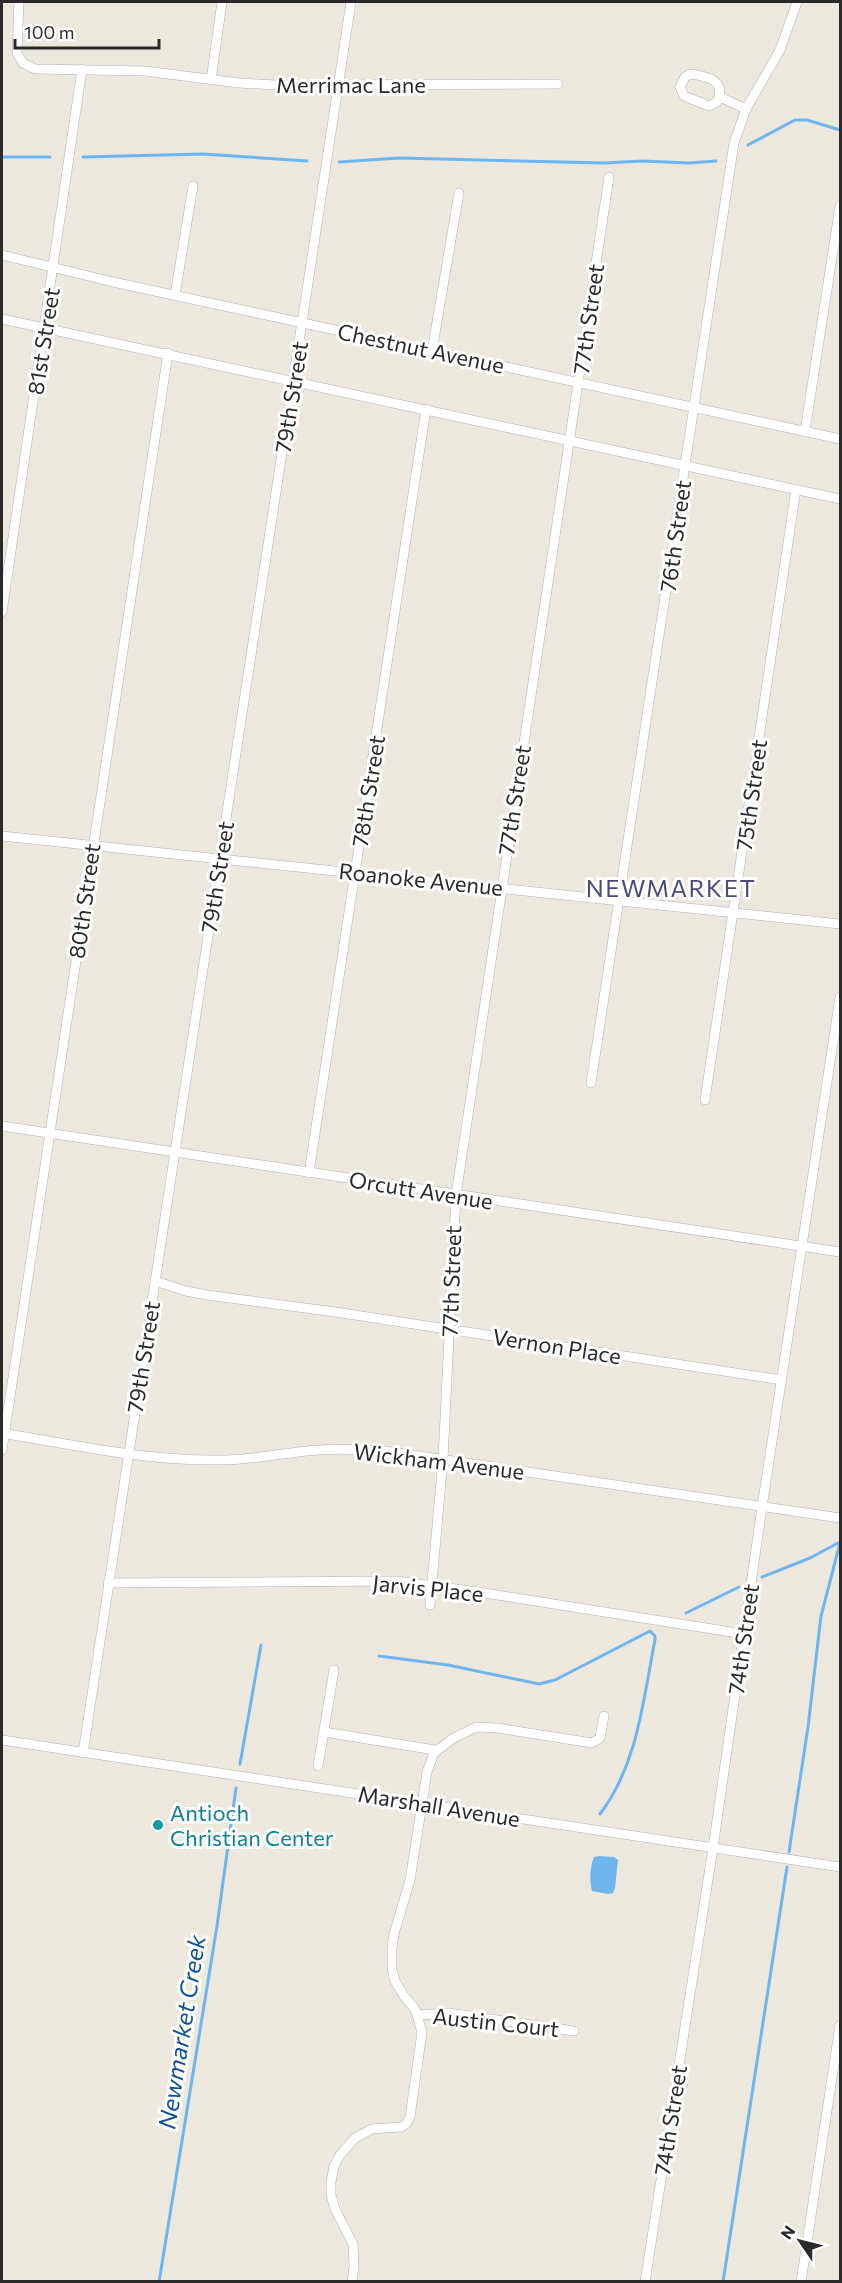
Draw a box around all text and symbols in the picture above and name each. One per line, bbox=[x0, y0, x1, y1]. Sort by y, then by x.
scale bar bbox=[15, 12, 159, 50]
text: 100 m bbox=[24, 21, 74, 43]
street label: Merrimac Lane bbox=[276, 71, 426, 98]
street label: 77th Street bbox=[567, 262, 609, 376]
street label: 81st Street bbox=[21, 285, 65, 397]
street label: Chestnut Avenue bbox=[335, 317, 507, 379]
street label: 79th Street bbox=[269, 339, 313, 455]
street label: 76th Street bbox=[654, 478, 696, 594]
street label: 78th Street bbox=[346, 733, 390, 849]
street label: 75th Street bbox=[730, 738, 772, 852]
street label: 77th Street bbox=[492, 743, 536, 857]
street label: 79th Street bbox=[195, 819, 239, 935]
street label: 80th Street bbox=[63, 842, 105, 960]
street label: Roanoke Avenue bbox=[338, 857, 504, 901]
district label: NEWMARKET bbox=[586, 873, 756, 902]
street label: Orcutt Avenue bbox=[347, 1165, 495, 1215]
street label: 77th Street bbox=[436, 1225, 466, 1337]
street label: 79th Street bbox=[121, 1299, 165, 1415]
street label: Vernon Place bbox=[491, 1323, 623, 1369]
street label: Wickham Avenue bbox=[352, 1437, 526, 1485]
street label: Jarvis Place bbox=[371, 1569, 485, 1607]
street label: 74th Street bbox=[722, 1582, 764, 1696]
street label: Marshall Avenue bbox=[356, 1780, 522, 1832]
place label: Antioch Christian Center bbox=[170, 1799, 334, 1851]
marker: Antioch Christian Center bbox=[151, 1818, 165, 1832]
water label: Newmarket Creek bbox=[151, 1932, 211, 2131]
street label: Austin Court bbox=[431, 2002, 561, 2042]
street label: 74th Street bbox=[648, 2063, 692, 2177]
north arrow bbox=[770, 2211, 830, 2271]
text: N bbox=[776, 2222, 799, 2242]

